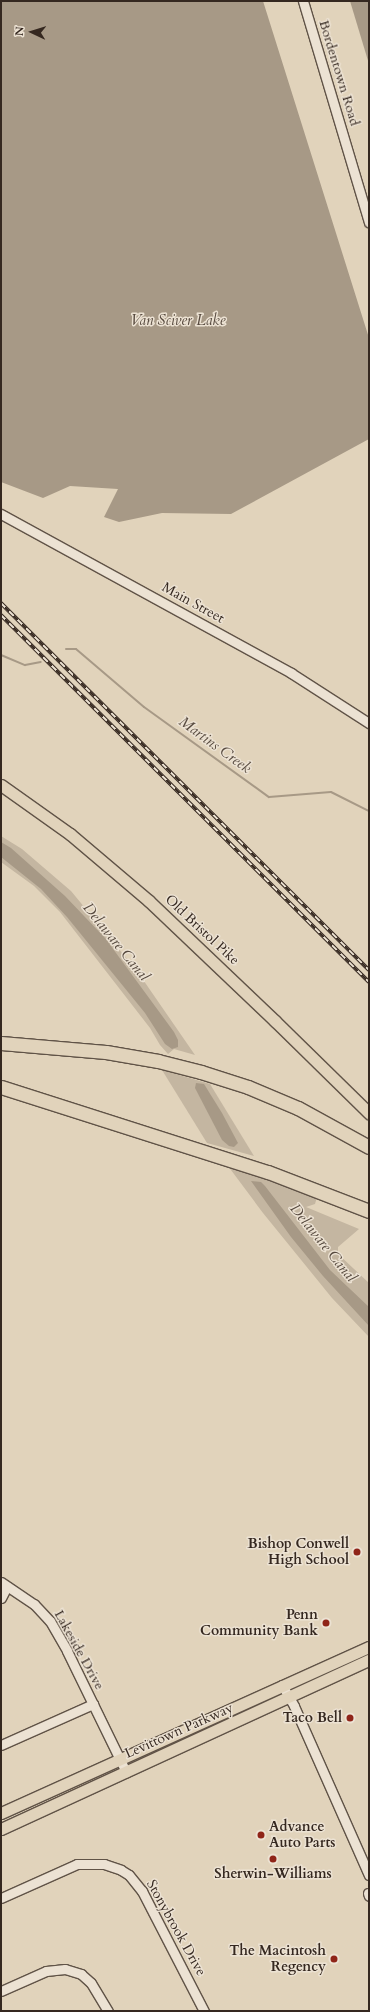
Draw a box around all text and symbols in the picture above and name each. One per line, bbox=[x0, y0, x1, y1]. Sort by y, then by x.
north arrow bbox=[12, 12, 52, 52]
street label: Bordentown Road bbox=[315, 18, 363, 128]
text: N bbox=[12, 26, 27, 36]
water label: Van Sciver Lake bbox=[130, 312, 226, 330]
street label: Main Street bbox=[159, 579, 227, 627]
water label: Martins Creek bbox=[175, 713, 255, 777]
street label: Old Bristol Pike bbox=[161, 891, 243, 969]
water label: Delaware Canal bbox=[79, 899, 153, 985]
water label: Delaware Canal bbox=[286, 1200, 360, 1286]
place label: Bishop Conwell High School bbox=[248, 1536, 349, 1568]
marker: Bishop Conwell High School bbox=[352, 1547, 362, 1557]
street label: Lakeside Drive bbox=[50, 1607, 108, 1693]
place label: Penn Community Bank bbox=[200, 1607, 318, 1640]
marker: Penn Community Bank bbox=[321, 1618, 331, 1628]
street label: Levittown Parkway bbox=[122, 1700, 236, 1762]
place label: Taco Bell bbox=[282, 1710, 342, 1726]
marker: Taco Bell bbox=[345, 1713, 355, 1723]
place label: Advance Auto Parts bbox=[269, 1819, 336, 1852]
marker: Advance Auto Parts bbox=[256, 1830, 266, 1840]
marker: Sherwin-Williams bbox=[268, 1854, 278, 1864]
place label: Sherwin-Williams bbox=[214, 1866, 332, 1882]
street label: Stonybrook Drive bbox=[143, 1877, 209, 1979]
place label: The Macintosh Regency bbox=[229, 1943, 326, 1976]
marker: The Macintosh Regency bbox=[329, 1954, 339, 1964]

